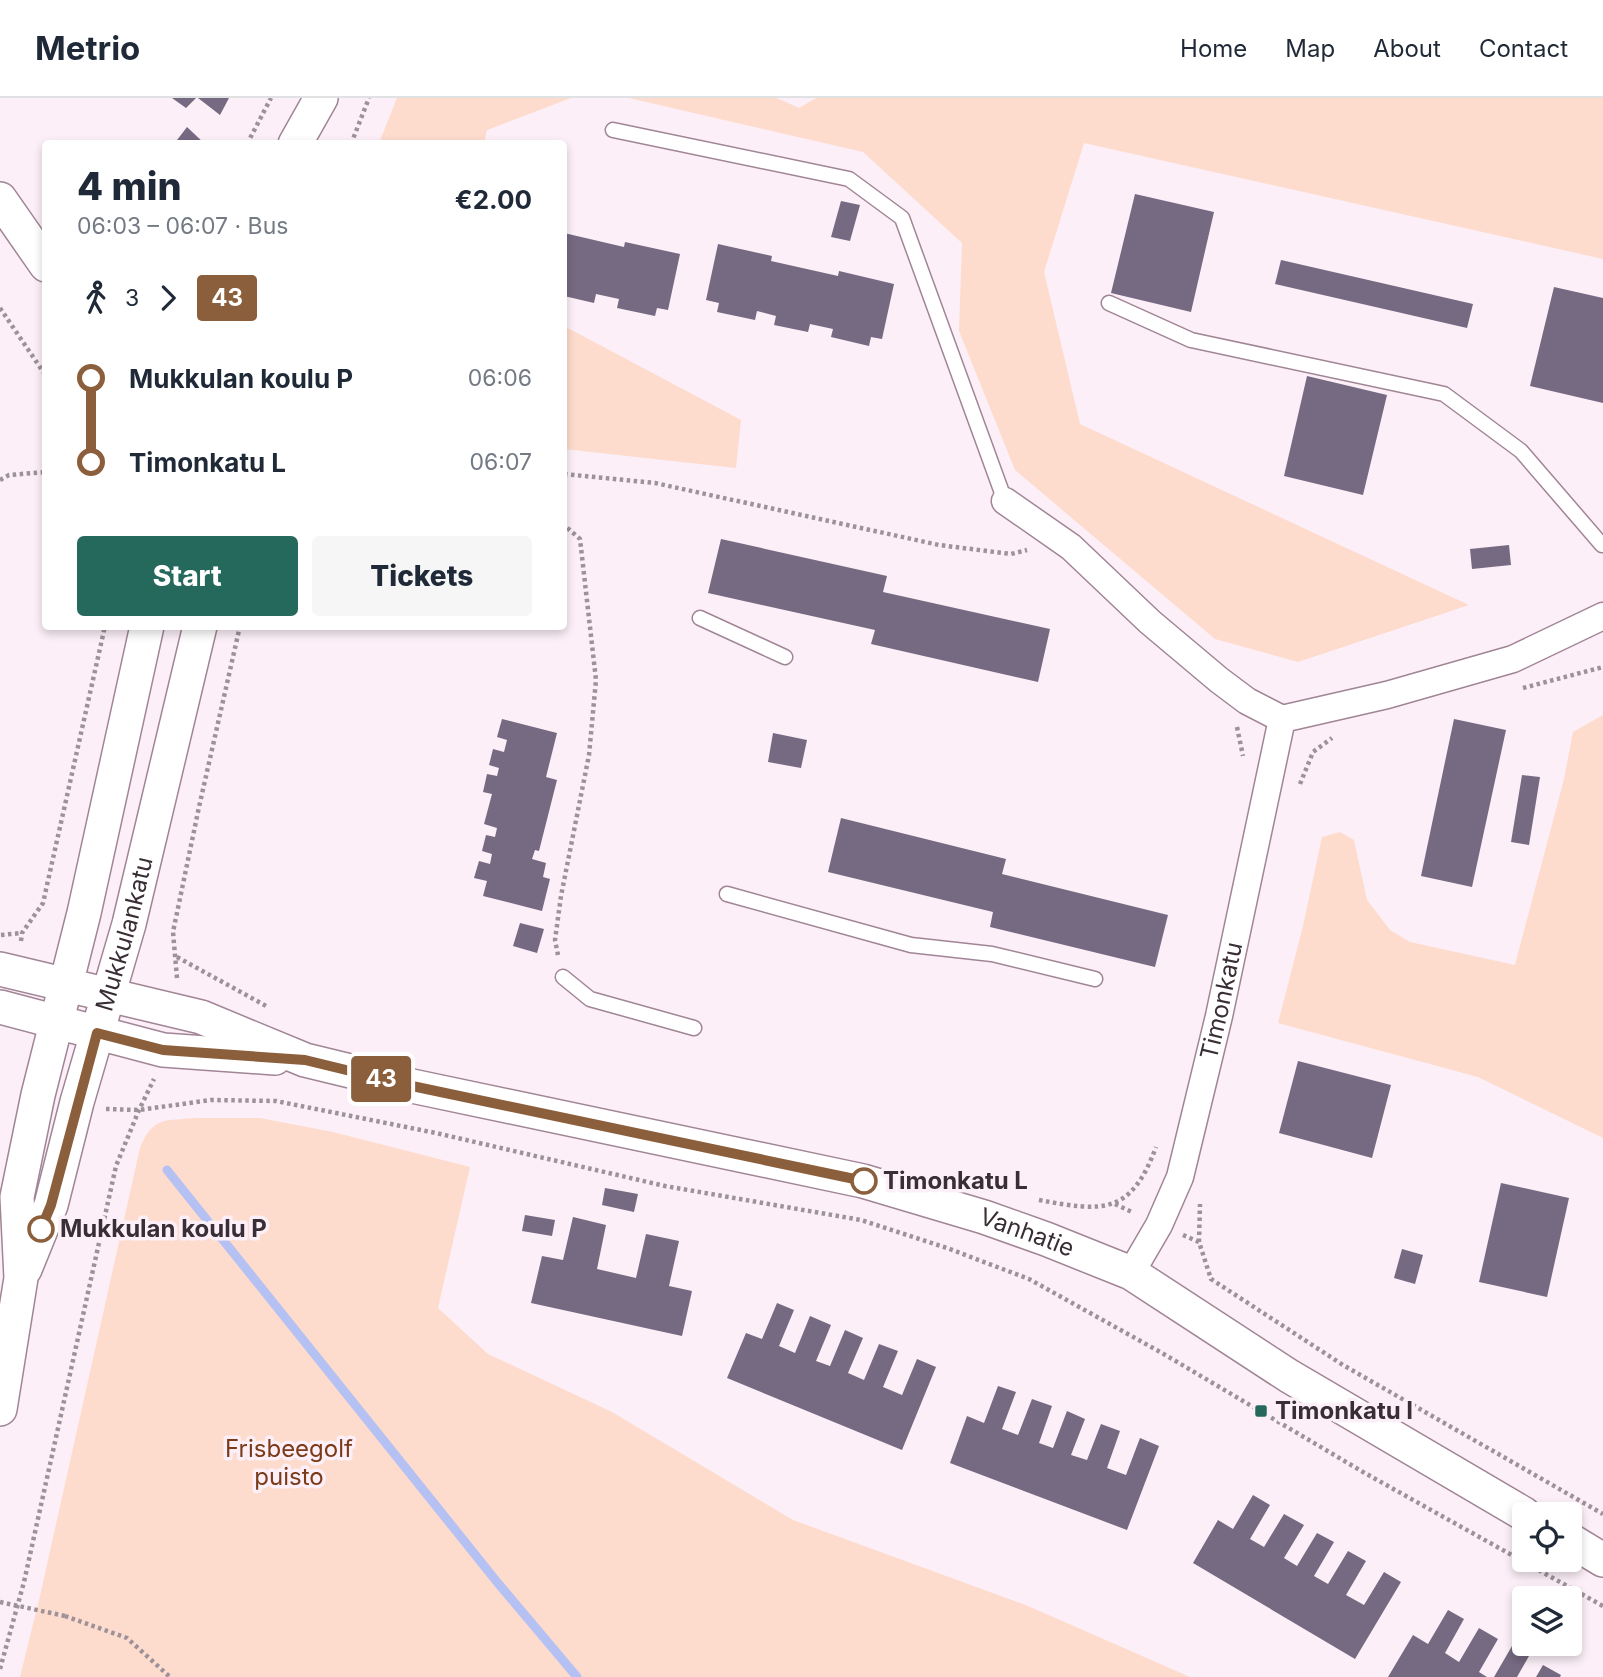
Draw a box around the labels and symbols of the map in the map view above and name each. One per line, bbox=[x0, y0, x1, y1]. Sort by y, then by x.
street label: Mukkulankatu bbox=[89, 854, 159, 1014]
street label: Timonkatu bbox=[1194, 939, 1248, 1062]
line badge: 43 bbox=[350, 1056, 412, 1102]
place label: Timonkatu L bbox=[883, 1166, 1028, 1195]
marker: Timonkatu L bbox=[851, 1168, 877, 1194]
street label: Vanhatie bbox=[976, 1202, 1078, 1263]
place label: Mukkulan koulu P bbox=[60, 1214, 267, 1243]
marker: Mukkulan koulu P bbox=[28, 1216, 54, 1242]
place label: Timonkatu I bbox=[1275, 1396, 1413, 1425]
marker: Timonkatu I bbox=[1253, 1403, 1269, 1419]
park label: Frisbeegolf puisto bbox=[225, 1434, 353, 1491]

